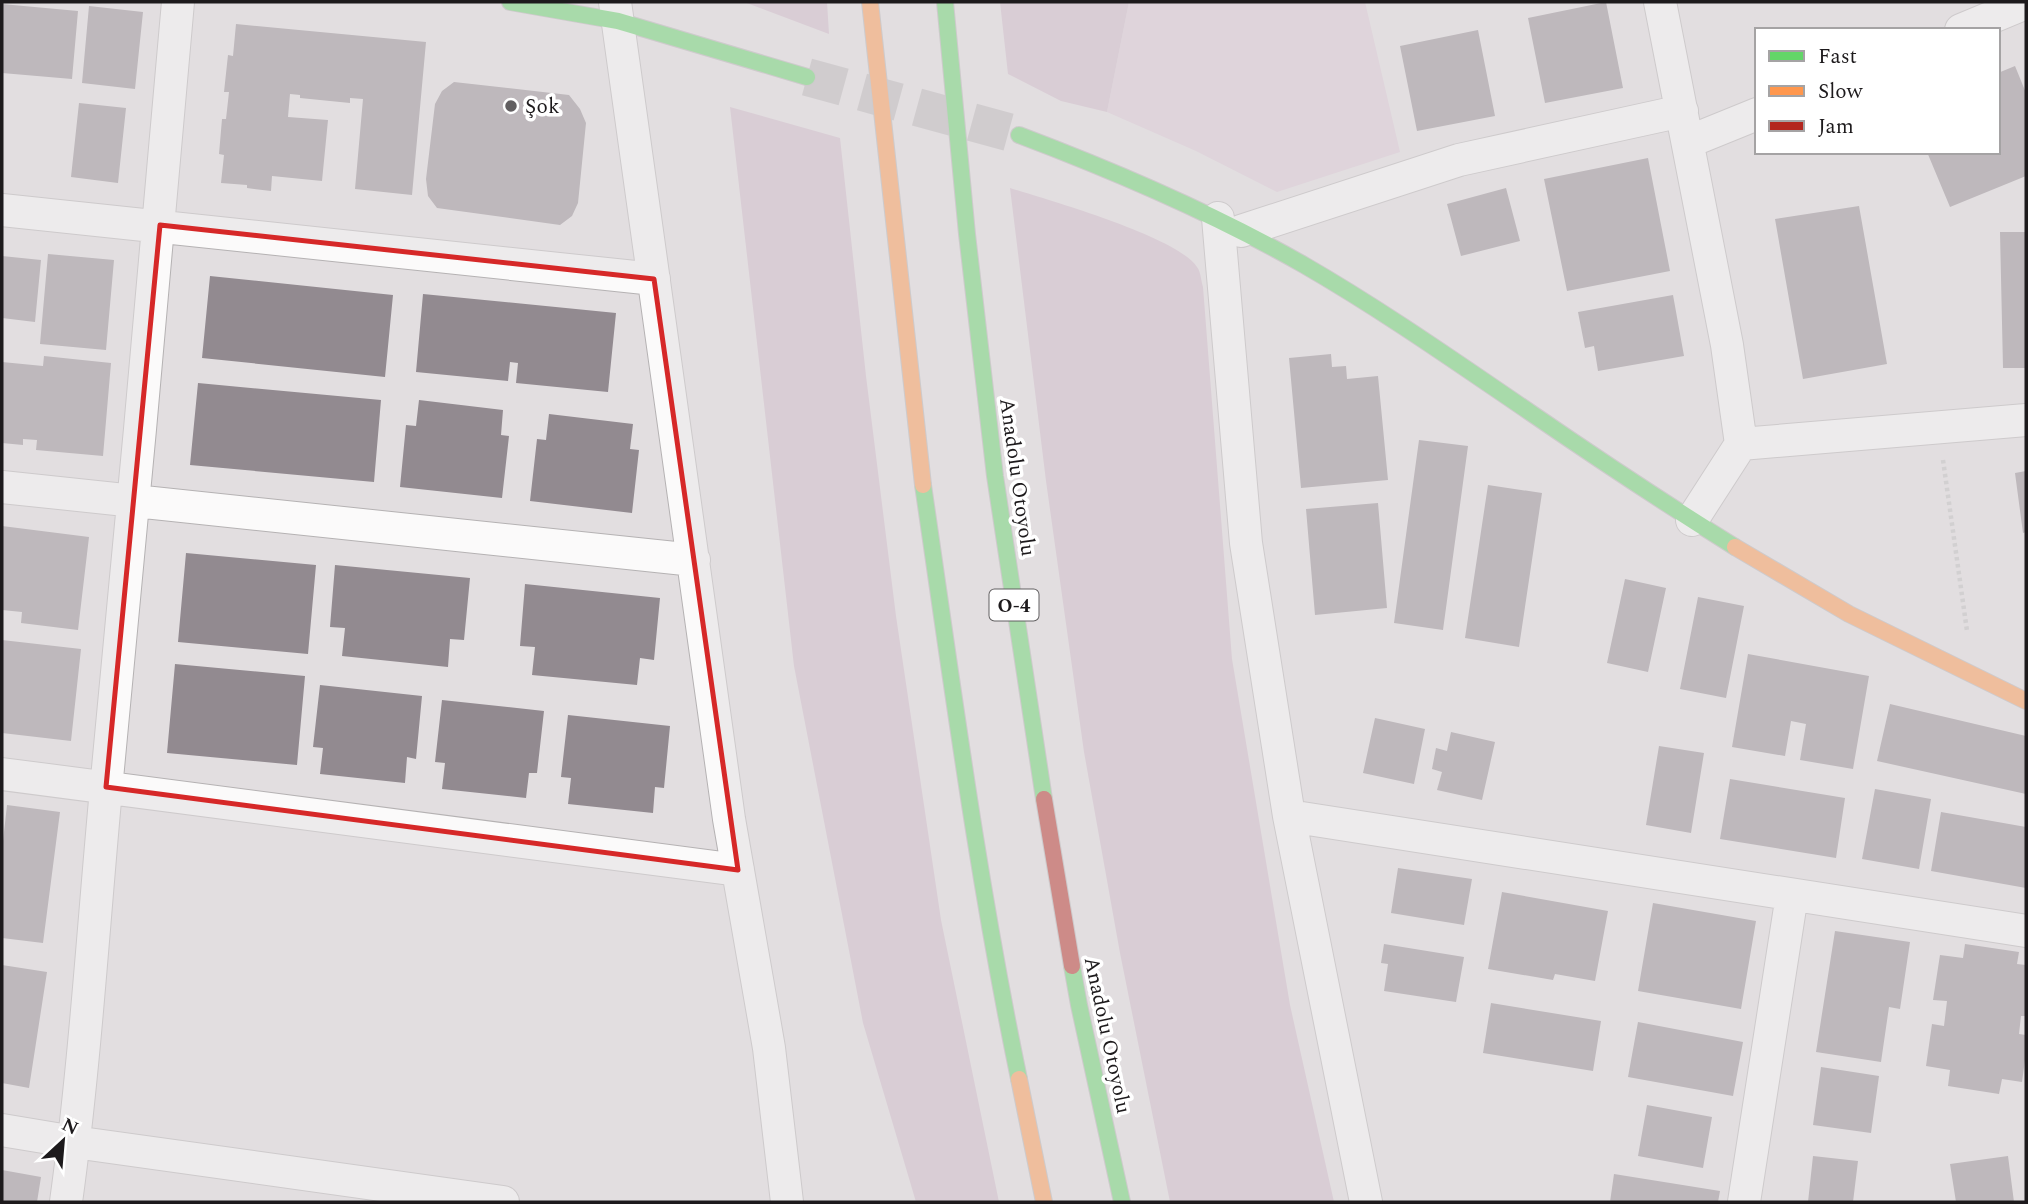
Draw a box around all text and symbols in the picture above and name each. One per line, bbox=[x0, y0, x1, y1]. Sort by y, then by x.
legend bbox=[1755, 28, 2000, 154]
text: Fast bbox=[1818, 41, 1857, 73]
text: Slow bbox=[1818, 76, 1864, 108]
place label: Şok bbox=[525, 91, 560, 123]
marker: Şok bbox=[503, 98, 519, 114]
text: Jam bbox=[1818, 111, 1854, 143]
street label: Anadolu Otoyolu bbox=[990, 396, 1044, 559]
road number: O-4 bbox=[990, 590, 1038, 620]
street label: Anadolu Otoyolu bbox=[1075, 954, 1139, 1117]
north arrow bbox=[28, 1106, 98, 1176]
text: N bbox=[56, 1111, 83, 1144]

